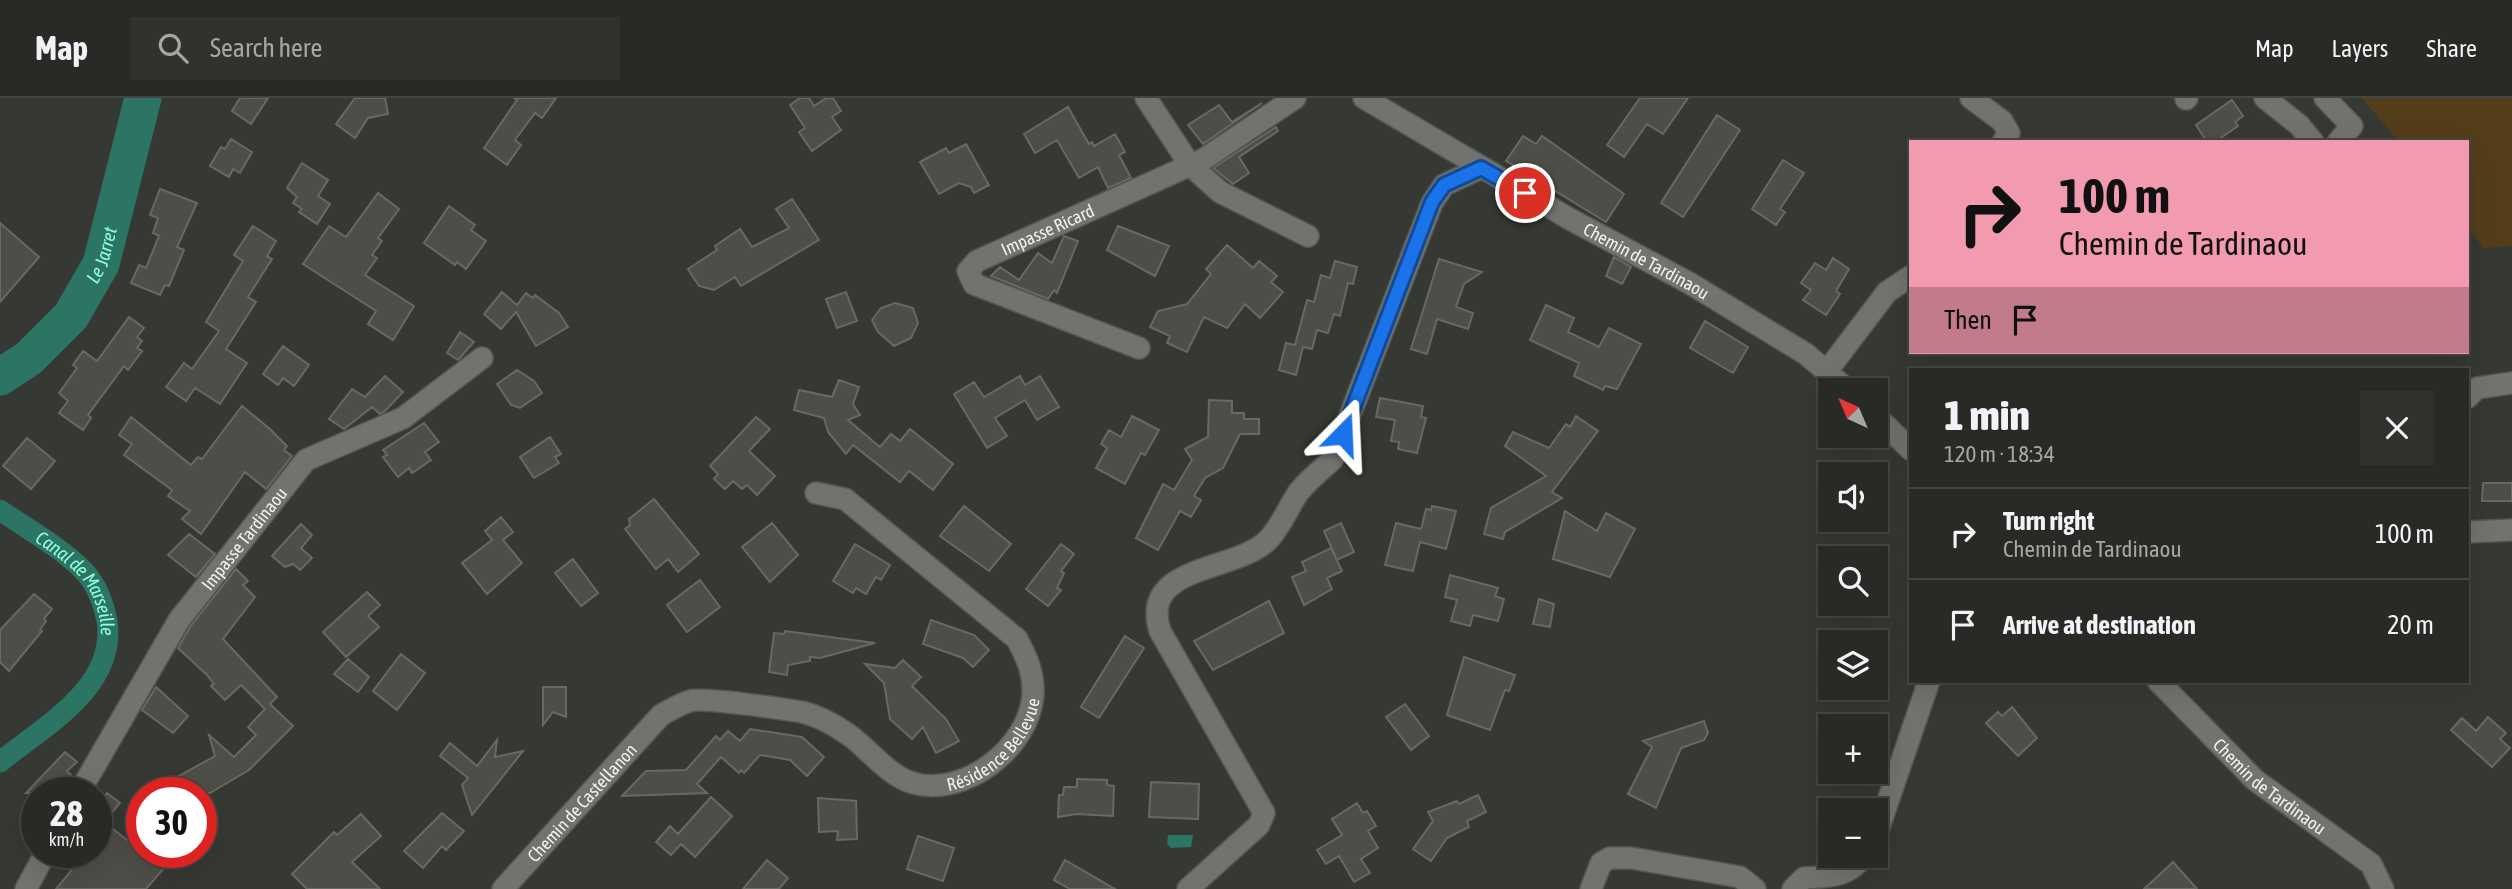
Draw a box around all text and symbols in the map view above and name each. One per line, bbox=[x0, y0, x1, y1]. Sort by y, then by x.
search box bbox=[130, 17, 620, 80]
text: Map bbox=[35, 29, 88, 67]
icon: search bbox=[154, 29, 192, 67]
text: Search here bbox=[210, 33, 322, 63]
text: Map bbox=[2255, 35, 2294, 62]
text: Layers bbox=[2332, 35, 2388, 62]
text: Share bbox=[2426, 35, 2477, 62]
pin bbox=[1495, 163, 1555, 223]
text: 100 m bbox=[2059, 167, 2170, 223]
icon: right bbox=[1944, 168, 2035, 259]
icon: arrive bbox=[1506, 174, 1544, 212]
street label: Impasse Ricard bbox=[998, 199, 1097, 259]
street label: Chemin de Tardinaou bbox=[1580, 218, 1713, 303]
water label: Le Jarret bbox=[81, 224, 121, 287]
text: Chemin de Tardinaou bbox=[2059, 225, 2307, 262]
icon: arrive bbox=[2006, 301, 2044, 339]
text: Then bbox=[1944, 305, 1992, 335]
north arrow bbox=[1818, 378, 1888, 448]
map controls bbox=[1818, 378, 1888, 868]
text: 1 min bbox=[1944, 391, 2030, 439]
button: close bbox=[2360, 391, 2434, 465]
position arrow bbox=[1306, 397, 1380, 471]
text: 120 m · 18:34 bbox=[1944, 441, 2055, 467]
button: sound bbox=[1818, 462, 1888, 532]
street label: Impasse Tardinaou bbox=[197, 483, 291, 594]
text: Turn right bbox=[2003, 506, 2094, 536]
icon: right bbox=[1944, 515, 1982, 553]
text: 100 m bbox=[2375, 519, 2434, 549]
water label: Canal de Marseille bbox=[32, 526, 119, 636]
text: Chemin de Tardinaou bbox=[2003, 536, 2182, 562]
button: search bbox=[1818, 546, 1888, 616]
icon: arrive bbox=[1944, 606, 1982, 644]
text: Arrive at destination bbox=[2003, 610, 2196, 640]
text: 20 m bbox=[2387, 610, 2434, 640]
button: layers bbox=[1818, 630, 1888, 700]
street label: Résidence Bellevue bbox=[944, 696, 1043, 795]
button: + bbox=[1818, 714, 1888, 784]
street label: Chemin de Tardinaou bbox=[2209, 734, 2330, 839]
street label: Chemin de Castellanon bbox=[523, 739, 641, 866]
speed limit sign: 30 bbox=[126, 777, 217, 868]
text: 28 bbox=[50, 793, 83, 833]
button: − bbox=[1818, 798, 1888, 868]
text: km/h bbox=[49, 829, 84, 850]

